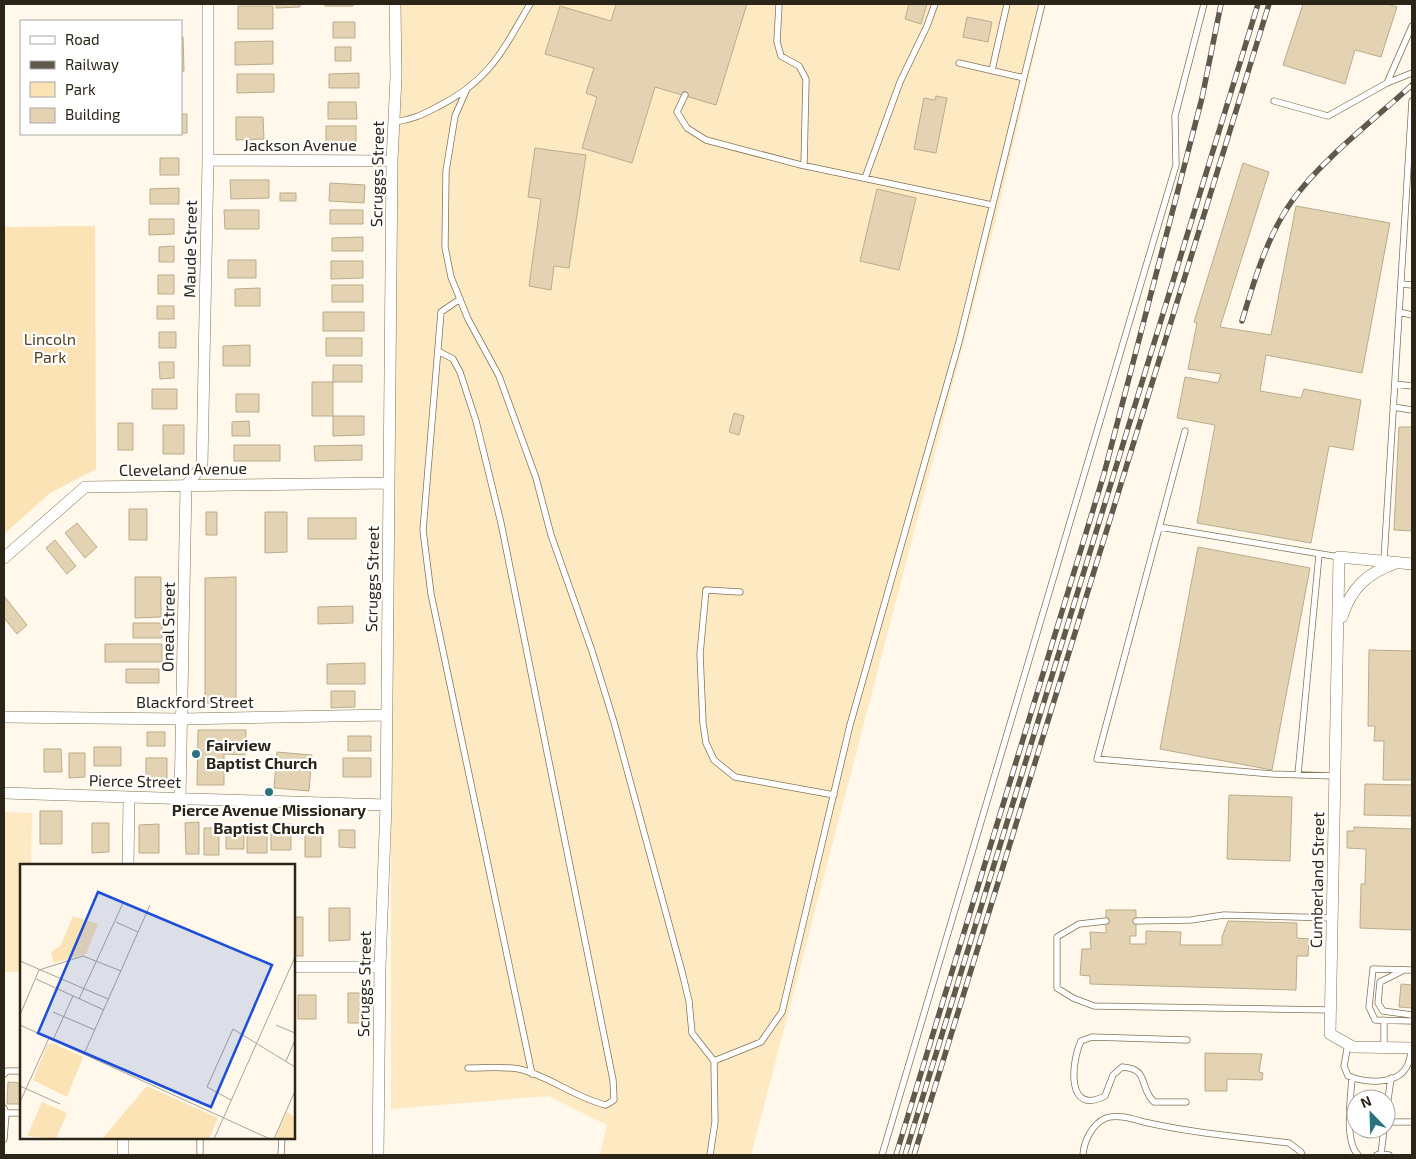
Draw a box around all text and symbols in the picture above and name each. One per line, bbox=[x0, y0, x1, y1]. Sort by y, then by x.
legend bbox=[20, 20, 182, 135]
text: Road bbox=[65, 30, 100, 48]
text: Railway bbox=[65, 55, 119, 73]
text: Park bbox=[65, 80, 96, 98]
text: Building bbox=[65, 105, 121, 123]
street label: Scruggs Street bbox=[366, 121, 387, 227]
street label: Jackson Avenue bbox=[243, 135, 357, 154]
street label: Maude Street bbox=[179, 200, 200, 298]
park label: Lincoln Park bbox=[24, 329, 76, 366]
street label: Cleveland Avenue bbox=[119, 458, 247, 479]
street label: Scruggs Street bbox=[361, 526, 382, 632]
street label: Oneal Street bbox=[157, 582, 178, 672]
street label: Blackford Street bbox=[136, 692, 254, 711]
place label: Fairview Baptist Church bbox=[206, 735, 317, 772]
marker: Fairview Baptist Church bbox=[190, 748, 202, 760]
street label: Pierce Street bbox=[89, 770, 181, 791]
marker: Pierce Avenue Missionary Baptist Church bbox=[263, 786, 275, 798]
place label: Pierce Avenue Missionary Baptist Church bbox=[172, 800, 366, 837]
street label: Cumberland Street bbox=[1306, 812, 1327, 948]
inset map bbox=[20, 864, 295, 1139]
street label: Scruggs Street bbox=[353, 931, 374, 1037]
north arrow bbox=[1346, 1089, 1396, 1139]
text: N bbox=[1358, 1092, 1374, 1111]

